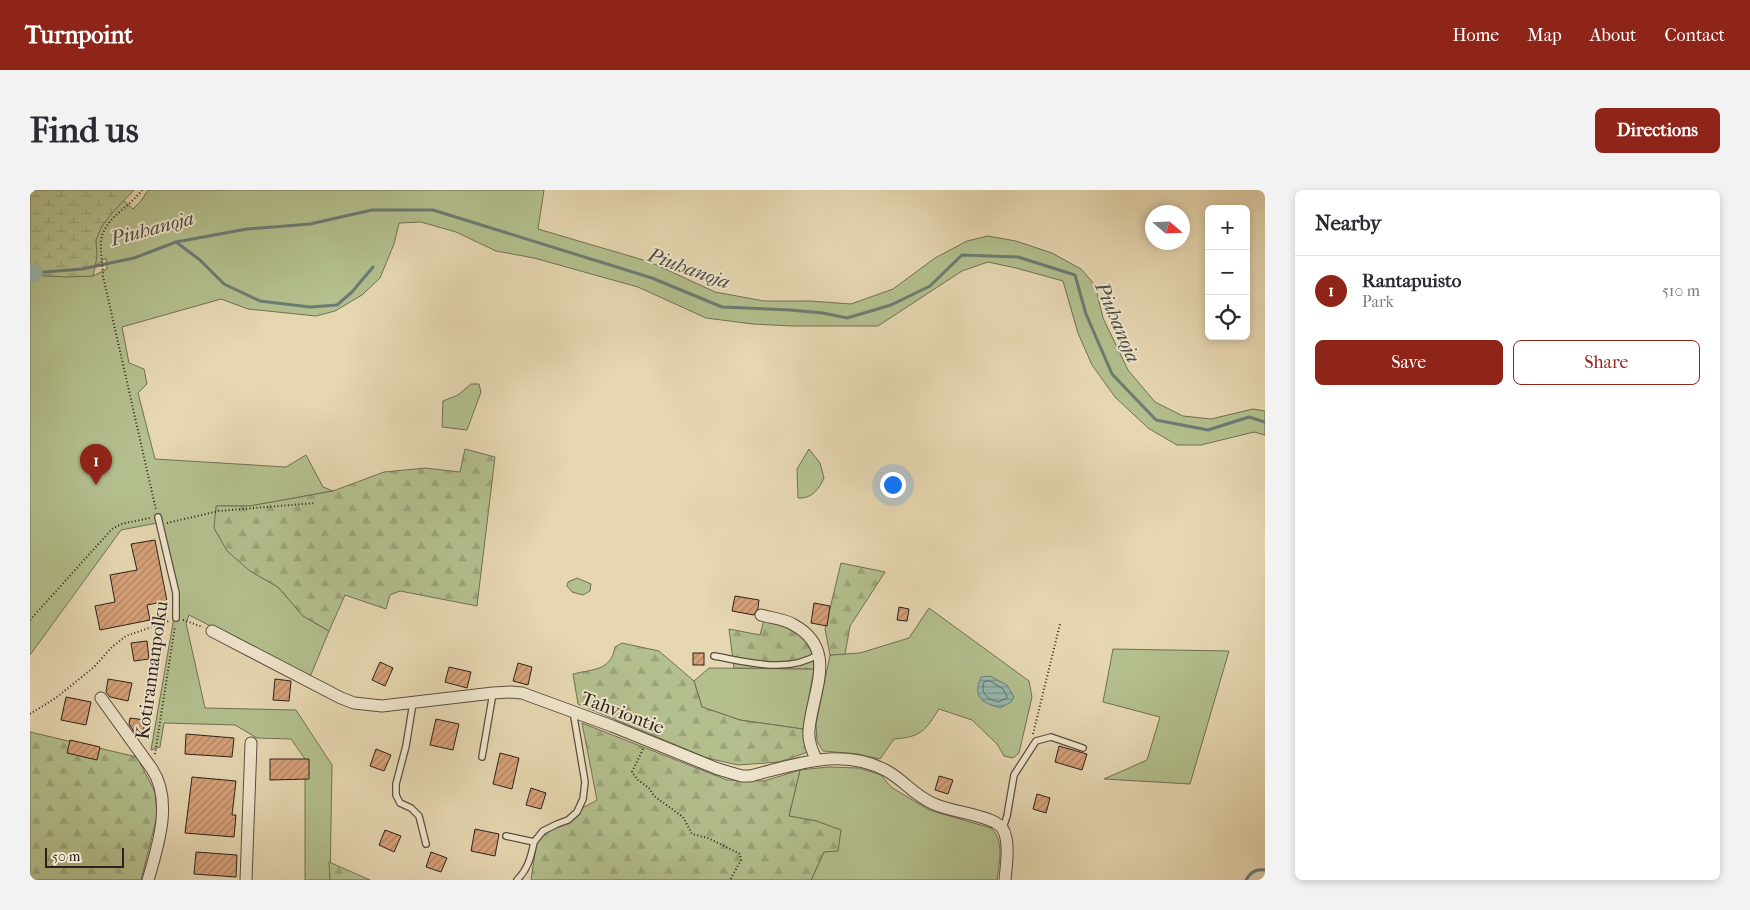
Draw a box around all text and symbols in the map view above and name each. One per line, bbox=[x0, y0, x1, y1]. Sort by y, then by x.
text: Turnpoint bbox=[25, 21, 133, 49]
text: Home bbox=[1452, 25, 1499, 46]
text: Map bbox=[1527, 25, 1562, 46]
text: About bbox=[1590, 25, 1636, 46]
text: Contact bbox=[1664, 25, 1725, 46]
button: Directions bbox=[1595, 108, 1720, 153]
text: Find us bbox=[30, 110, 139, 151]
north arrow bbox=[1145, 205, 1190, 250]
map controls bbox=[1205, 205, 1250, 340]
button: + bbox=[1205, 205, 1250, 250]
water label: Piuhanoja bbox=[107, 206, 196, 251]
text: Nearby bbox=[1315, 211, 1381, 235]
water label: Piuhanoja bbox=[644, 243, 733, 294]
button: − bbox=[1205, 250, 1250, 295]
text: Rantapuisto bbox=[1362, 270, 1461, 292]
water label: Piuhanoja bbox=[1090, 277, 1145, 366]
text: 1 bbox=[1328, 281, 1334, 300]
text: 510 m bbox=[1662, 281, 1700, 300]
text: Park bbox=[1362, 292, 1394, 311]
button: locate bbox=[1205, 295, 1250, 340]
button: Save bbox=[1315, 340, 1503, 385]
button: Share bbox=[1513, 340, 1700, 385]
pin: 1 bbox=[80, 444, 112, 485]
your location bbox=[880, 472, 906, 498]
street label: Kotirannanpolku bbox=[131, 599, 173, 741]
street label: Tahviontie bbox=[578, 687, 667, 739]
scale bar bbox=[45, 845, 124, 868]
text: 50 m bbox=[52, 848, 80, 865]

